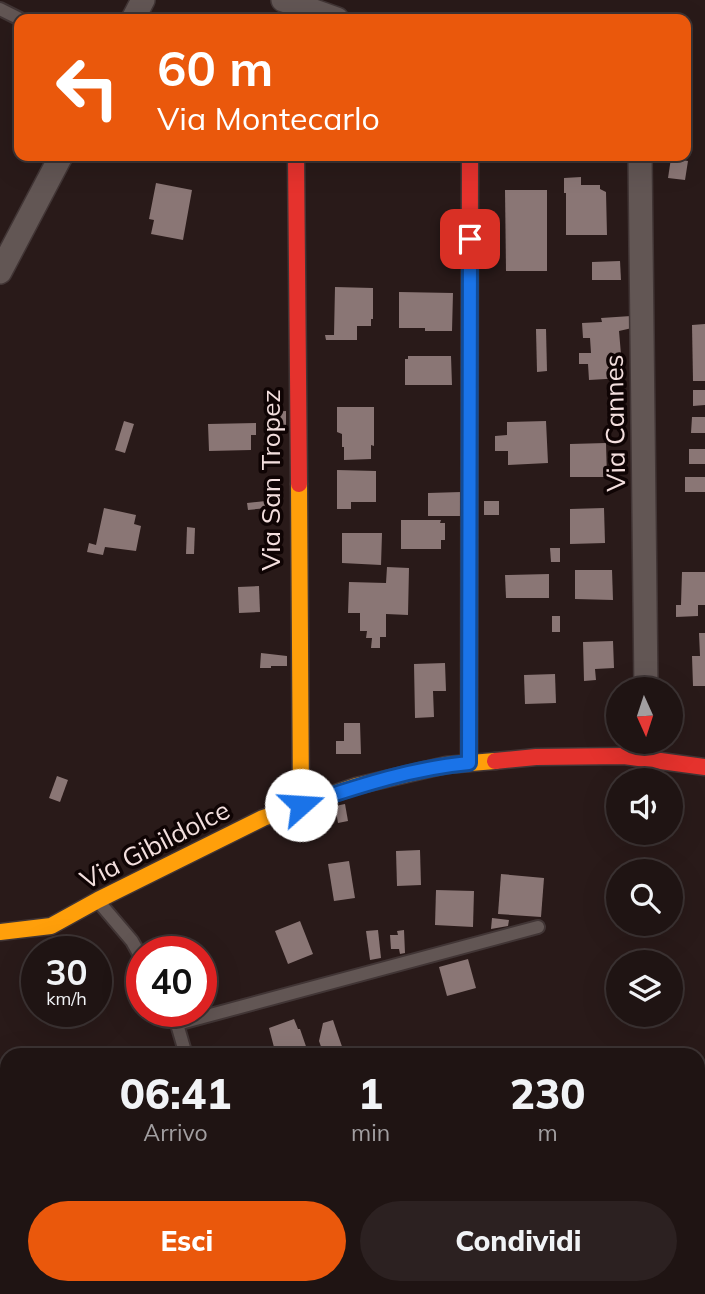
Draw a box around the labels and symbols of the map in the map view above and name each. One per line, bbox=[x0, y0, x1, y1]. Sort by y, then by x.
pin bbox=[440, 209, 500, 269]
street label: Via Cannes bbox=[597, 354, 632, 492]
street label: Via San Tropez bbox=[254, 389, 287, 571]
north arrow bbox=[606, 677, 682, 754]
position arrow bbox=[264, 768, 338, 842]
street label: Via Gibildolce bbox=[75, 793, 235, 896]
speed limit sign: 40 bbox=[126, 936, 217, 1027]

